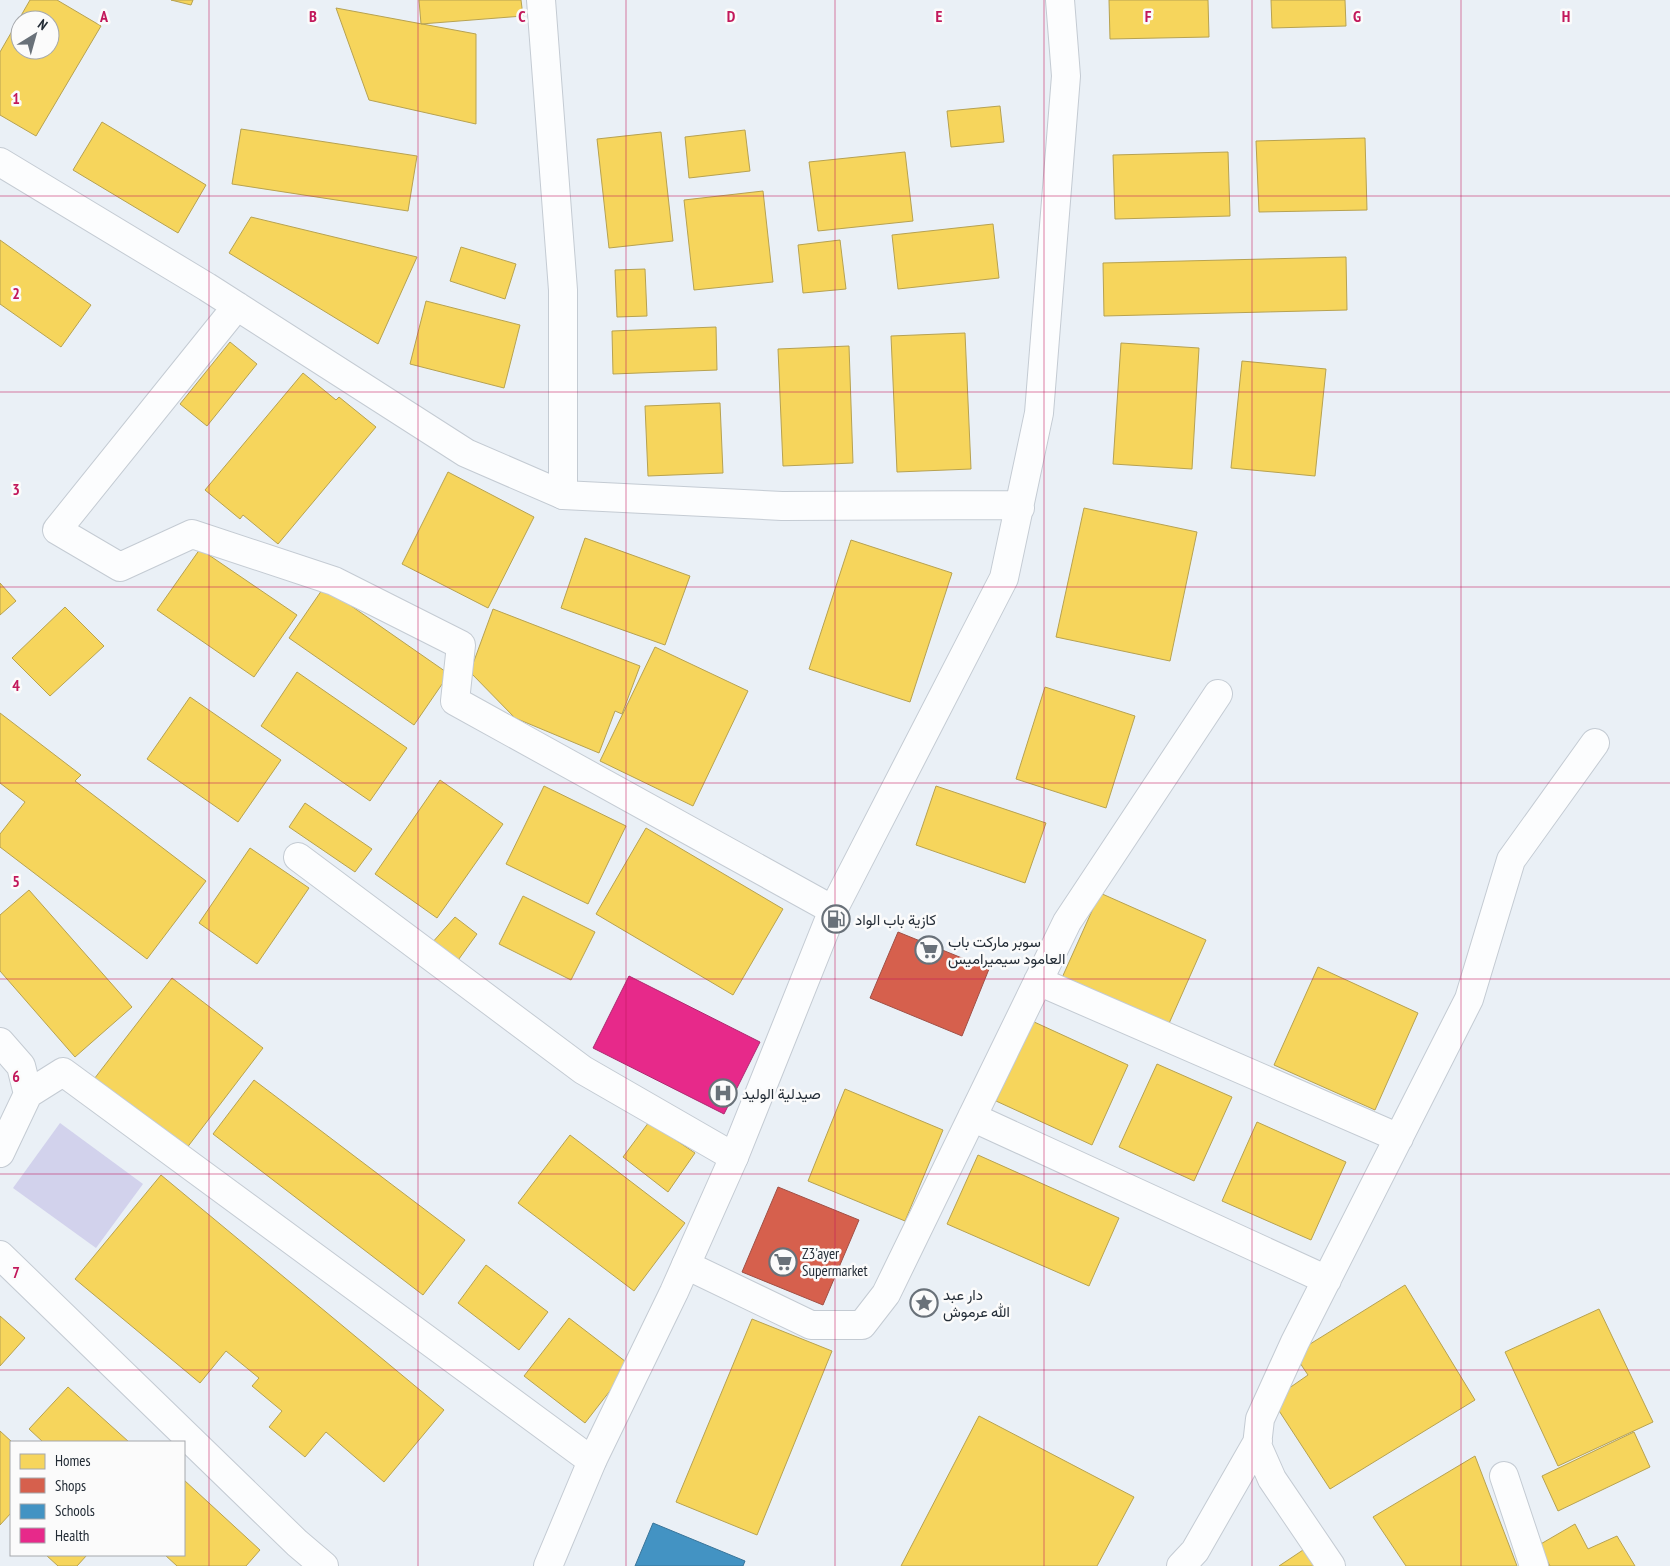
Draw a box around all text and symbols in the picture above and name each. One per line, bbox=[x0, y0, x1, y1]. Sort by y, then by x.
text: A bbox=[99, 6, 109, 26]
text: B bbox=[309, 6, 317, 26]
text: C bbox=[518, 6, 526, 26]
text: D bbox=[727, 6, 736, 26]
text: E bbox=[936, 6, 943, 26]
text: F bbox=[1145, 6, 1152, 26]
text: G bbox=[1353, 6, 1361, 26]
text: H bbox=[1562, 6, 1570, 26]
north arrow bbox=[10, 10, 60, 60]
text: N bbox=[34, 15, 51, 34]
text: 1 bbox=[12, 88, 20, 108]
text: 2 bbox=[12, 283, 20, 303]
text: 3 bbox=[12, 479, 20, 499]
text: 4 bbox=[12, 675, 20, 695]
text: 5 bbox=[12, 871, 20, 891]
fuel station icon: كازية باب الواد bbox=[821, 904, 851, 934]
place label: كازية باب الواد bbox=[855, 910, 936, 929]
place label: سوبر ماركت باب العامود سيميراميس bbox=[948, 932, 1065, 969]
supermarket icon: سوبر ماركت باب العامود سيميراميس bbox=[914, 935, 944, 965]
text: 6 bbox=[12, 1066, 20, 1086]
hospital icon: صيدلية الوليد bbox=[708, 1078, 738, 1108]
place label: صيدلية الوليد bbox=[742, 1084, 821, 1103]
place label: Z3'ayer Supermarket bbox=[802, 1244, 868, 1280]
supermarket icon: Z3'ayer Supermarket bbox=[768, 1247, 798, 1277]
text: 7 bbox=[12, 1262, 20, 1282]
place label: دار عبد الله عرموش bbox=[943, 1285, 1010, 1322]
place icon: دار عبد الله عرموش bbox=[909, 1288, 939, 1318]
legend bbox=[10, 1441, 185, 1556]
text: Homes bbox=[55, 1451, 91, 1470]
text: Shops bbox=[55, 1476, 86, 1495]
text: Schools bbox=[55, 1501, 95, 1520]
text: Health bbox=[55, 1526, 89, 1545]

